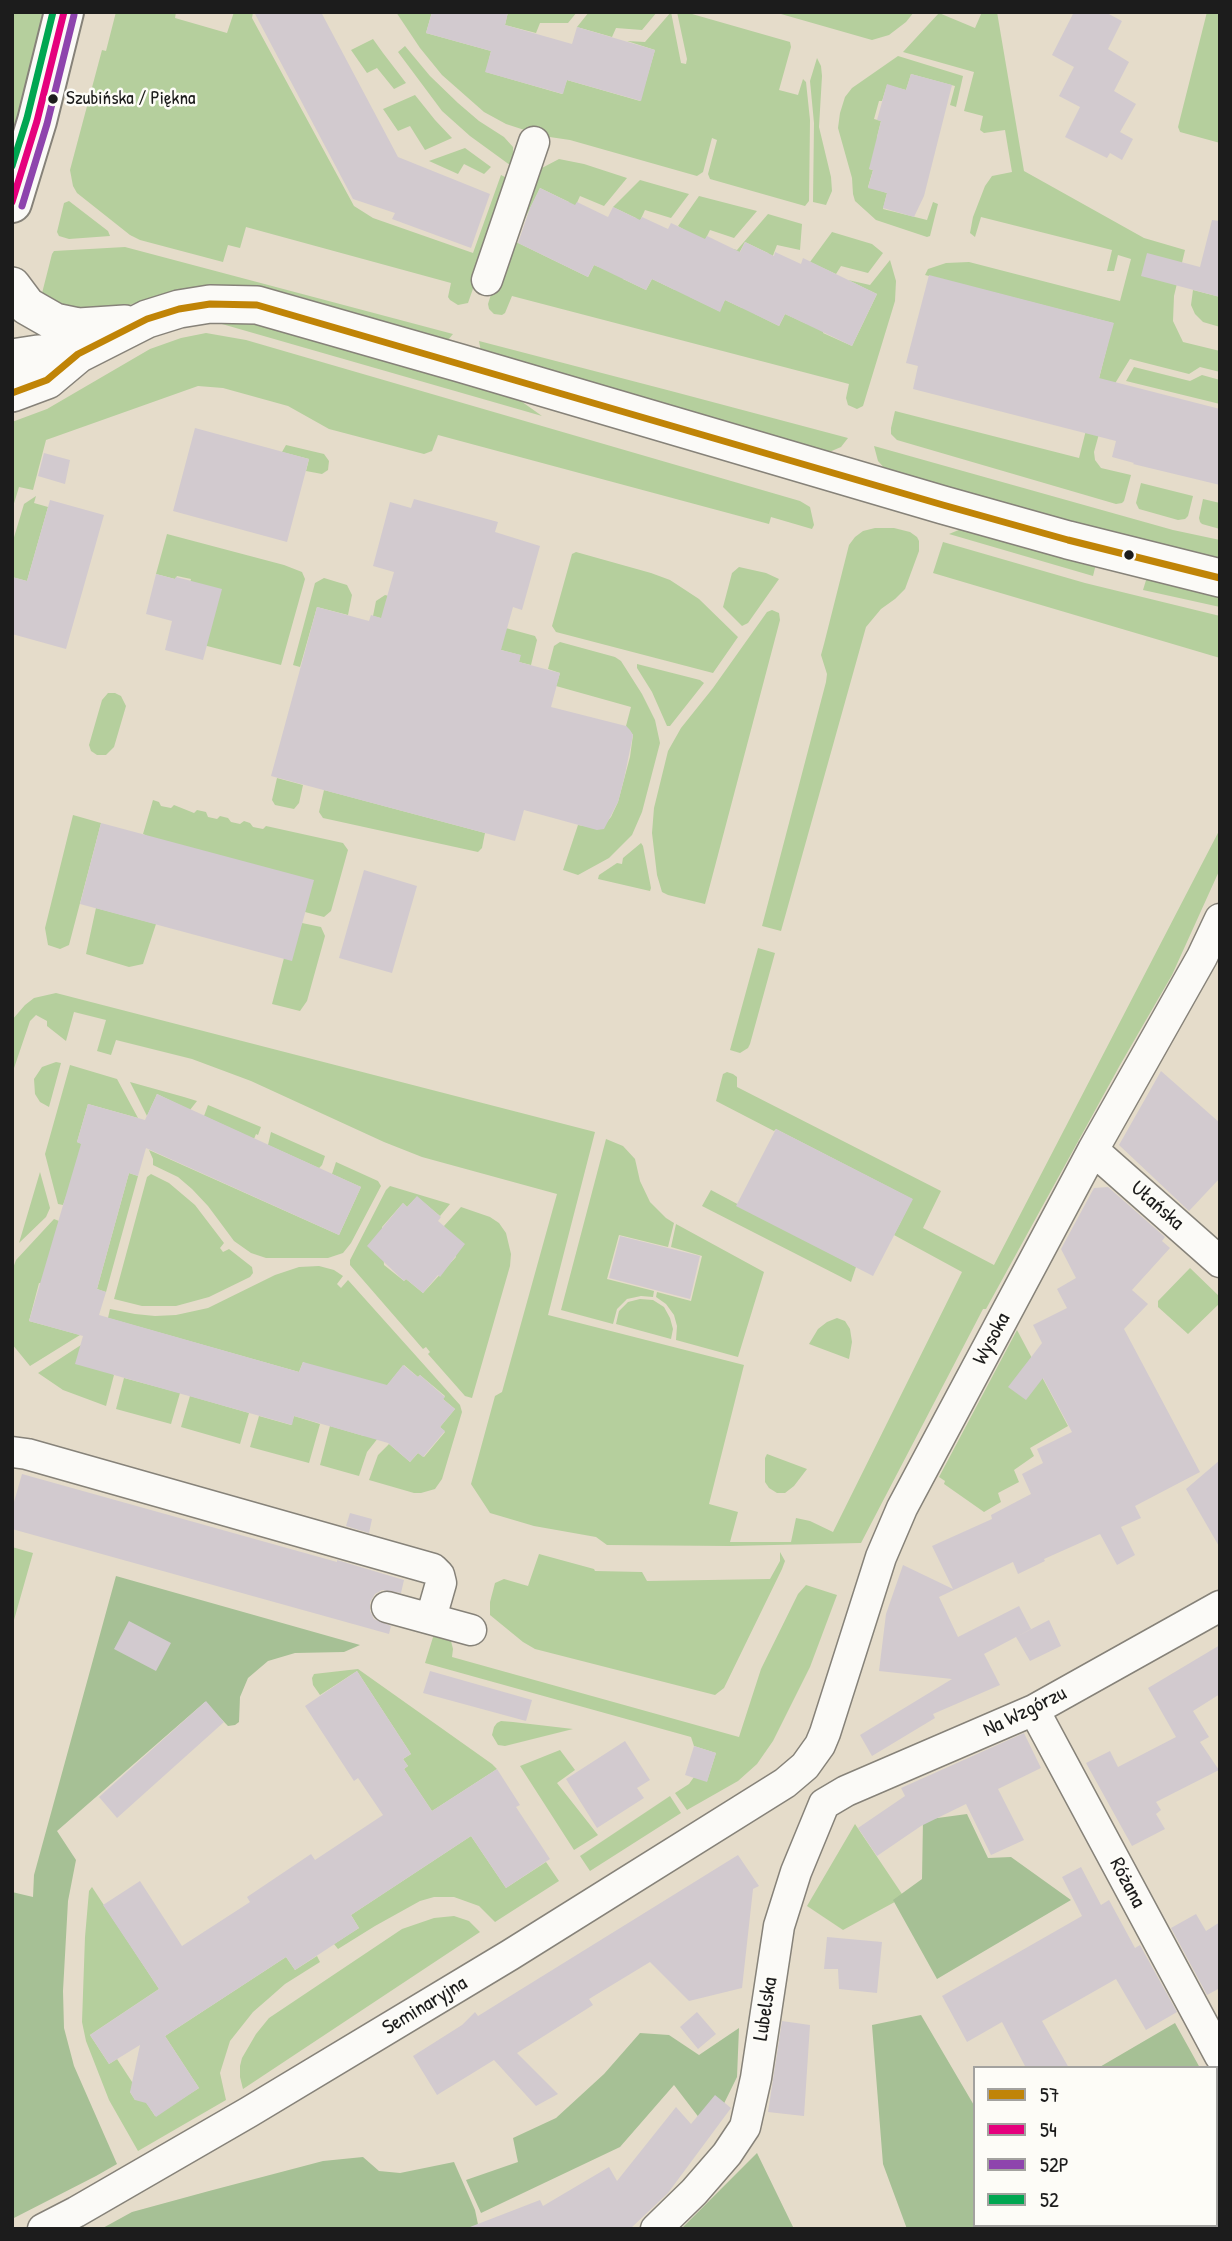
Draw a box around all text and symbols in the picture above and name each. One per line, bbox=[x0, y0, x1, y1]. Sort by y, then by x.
place label: Szubińska / Piękna bbox=[66, 88, 195, 110]
marker: Szubińska / Piękna bbox=[46, 92, 60, 106]
unlabelled marker bbox=[1122, 548, 1136, 562]
street label: Ułańska bbox=[1125, 1176, 1189, 1236]
street label: Wysoka bbox=[968, 1309, 1016, 1369]
street label: Na Wzgórzu bbox=[979, 1681, 1071, 1743]
street label: Różana bbox=[1103, 1854, 1151, 1912]
street label: Seminaryjna bbox=[378, 1971, 472, 2041]
street label: Lubelska bbox=[749, 1976, 783, 2042]
legend bbox=[973, 2066, 1218, 2227]
text: 57 bbox=[1040, 2080, 1059, 2109]
text: 54 bbox=[1040, 2115, 1057, 2144]
text: 52P bbox=[1040, 2150, 1069, 2179]
text: 52 bbox=[1040, 2185, 1059, 2214]

